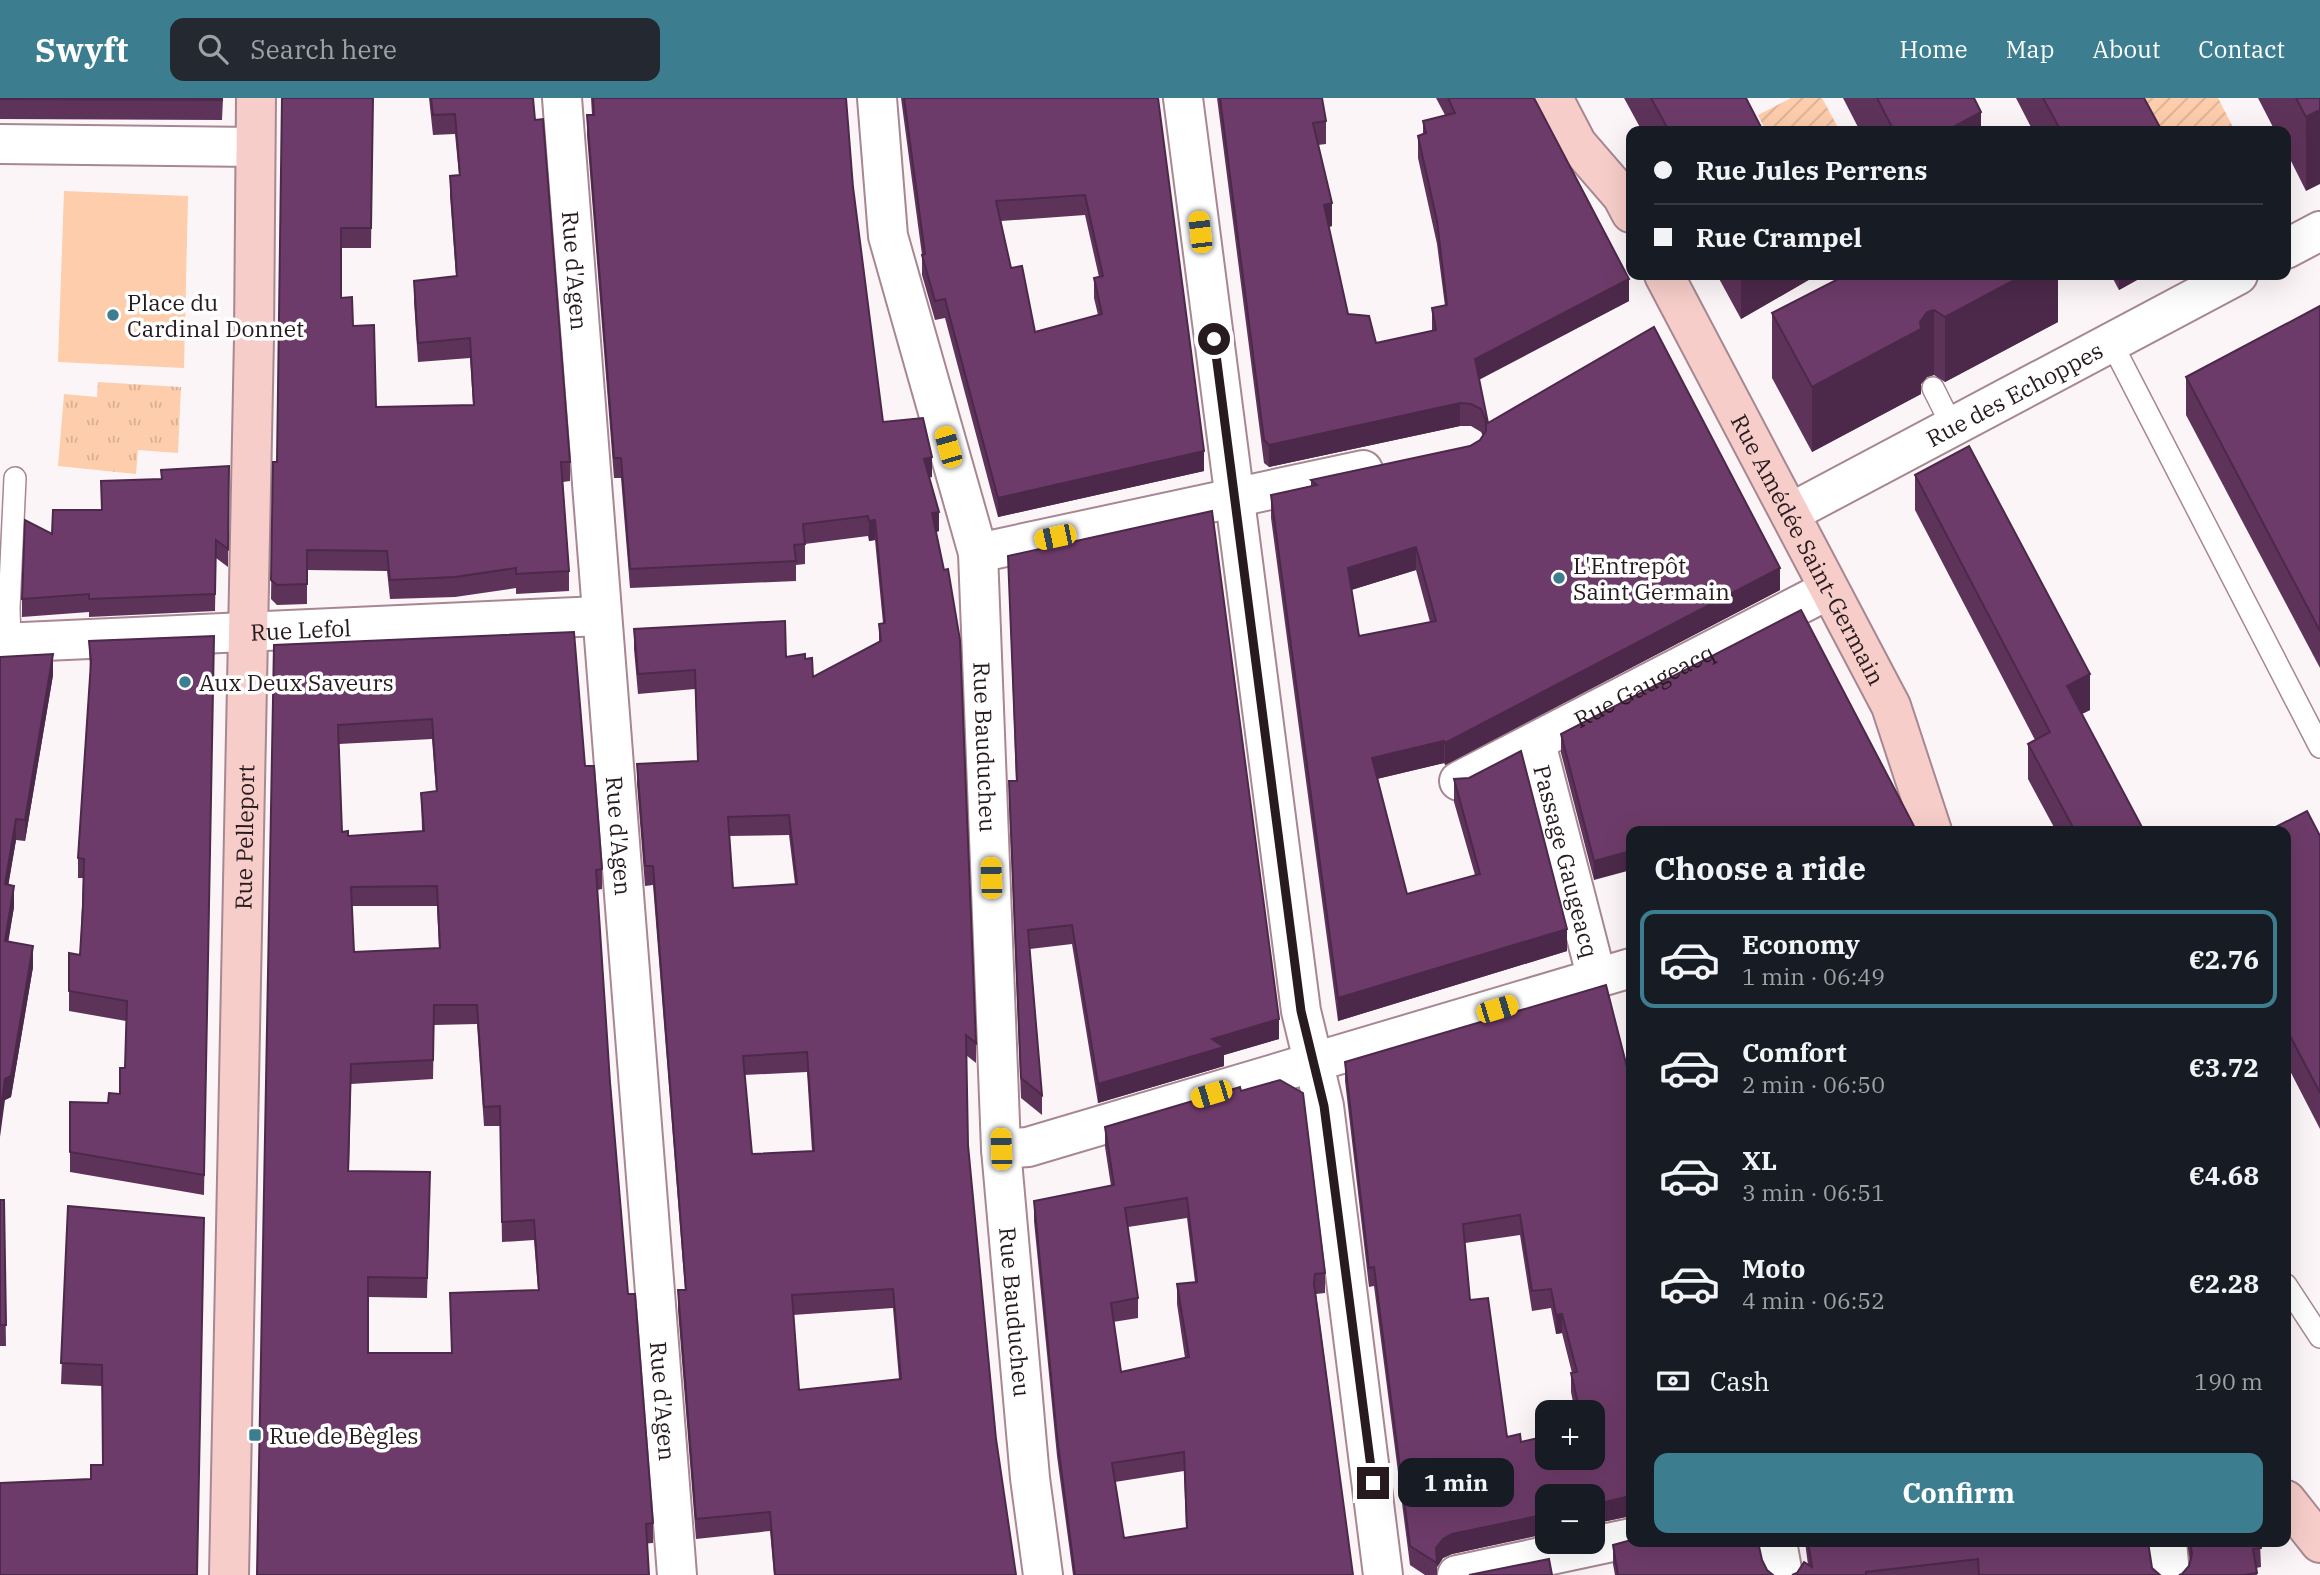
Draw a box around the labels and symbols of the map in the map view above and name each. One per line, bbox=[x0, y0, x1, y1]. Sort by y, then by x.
street label: Rue d'Agen bbox=[556, 210, 595, 331]
car bbox=[1188, 210, 1213, 254]
place label: Place du Cardinal Donnet bbox=[127, 287, 304, 343]
marker: Place du Cardinal Donnet bbox=[105, 307, 121, 323]
route start bbox=[1198, 323, 1230, 355]
street label: Rue des Echoppes bbox=[1921, 335, 2108, 453]
street label: Rue Amédée Saint-Germain bbox=[1725, 409, 1892, 690]
car bbox=[933, 424, 964, 470]
car bbox=[1033, 522, 1078, 552]
place label: L'Entrepôt Saint Germain bbox=[1573, 550, 1730, 606]
marker: L'Entrepôt Saint Germain bbox=[1551, 570, 1567, 586]
street label: Rue Lefol bbox=[250, 612, 352, 647]
street label: Rue Gaugeacq bbox=[1569, 637, 1719, 734]
street label: Rue Bauducheu bbox=[967, 661, 1004, 833]
place label: Aux Deux Saveurs bbox=[199, 667, 394, 697]
marker: Aux Deux Saveurs bbox=[177, 674, 193, 690]
street label: Passage Gaugeacq bbox=[1527, 762, 1606, 961]
street label: Rue Pelleport bbox=[227, 764, 260, 910]
street label: Rue d'Agen bbox=[600, 775, 639, 897]
car bbox=[980, 857, 1003, 899]
car bbox=[1474, 993, 1521, 1025]
car bbox=[1188, 1078, 1235, 1110]
car bbox=[990, 1128, 1013, 1170]
street label: Rue Bauducheu bbox=[993, 1226, 1038, 1398]
street label: Rue d'Agen bbox=[644, 1340, 683, 1462]
place label: Rue de Bègles bbox=[269, 1420, 419, 1450]
marker: Rue de Bègles bbox=[247, 1427, 263, 1443]
callout: 1 min bbox=[1398, 1458, 1513, 1508]
route end bbox=[1357, 1467, 1389, 1499]

